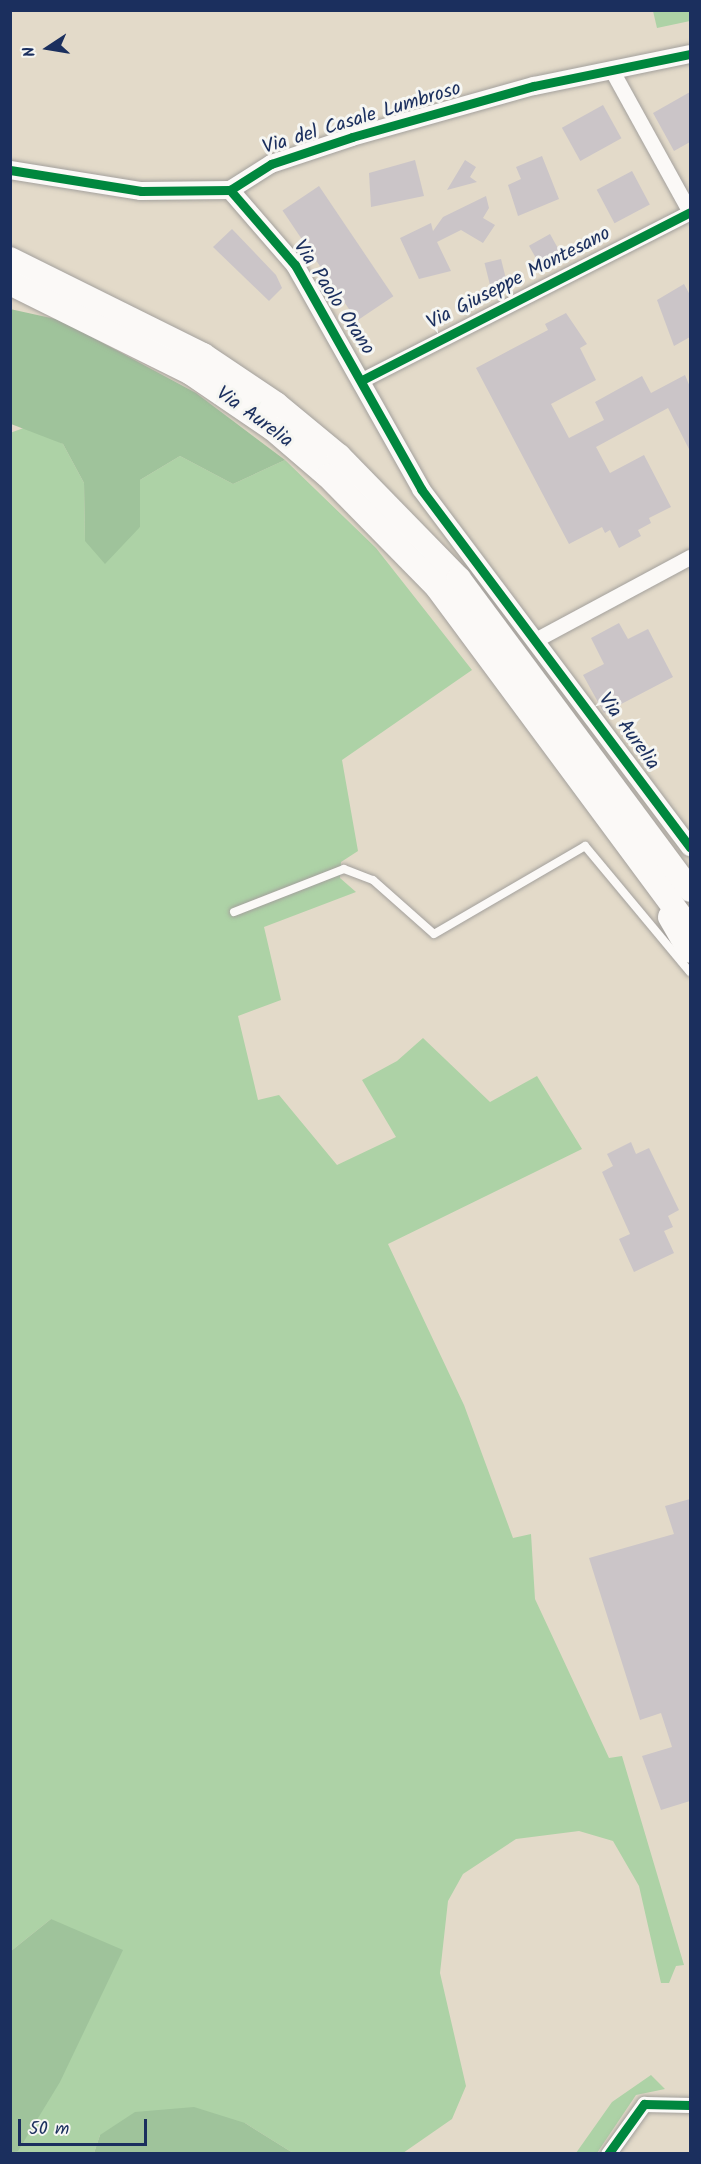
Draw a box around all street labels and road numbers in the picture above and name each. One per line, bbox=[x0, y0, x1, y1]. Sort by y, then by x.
street label: Via del Casale Lumbroso bbox=[260, 77, 464, 161]
street label: Via Giuseppe Montesano bbox=[423, 222, 615, 336]
street label: Via Paolo Orano bbox=[287, 236, 379, 360]
street label: Via Aurelia bbox=[211, 382, 297, 454]
street label: Via Aurelia bbox=[592, 689, 664, 775]

